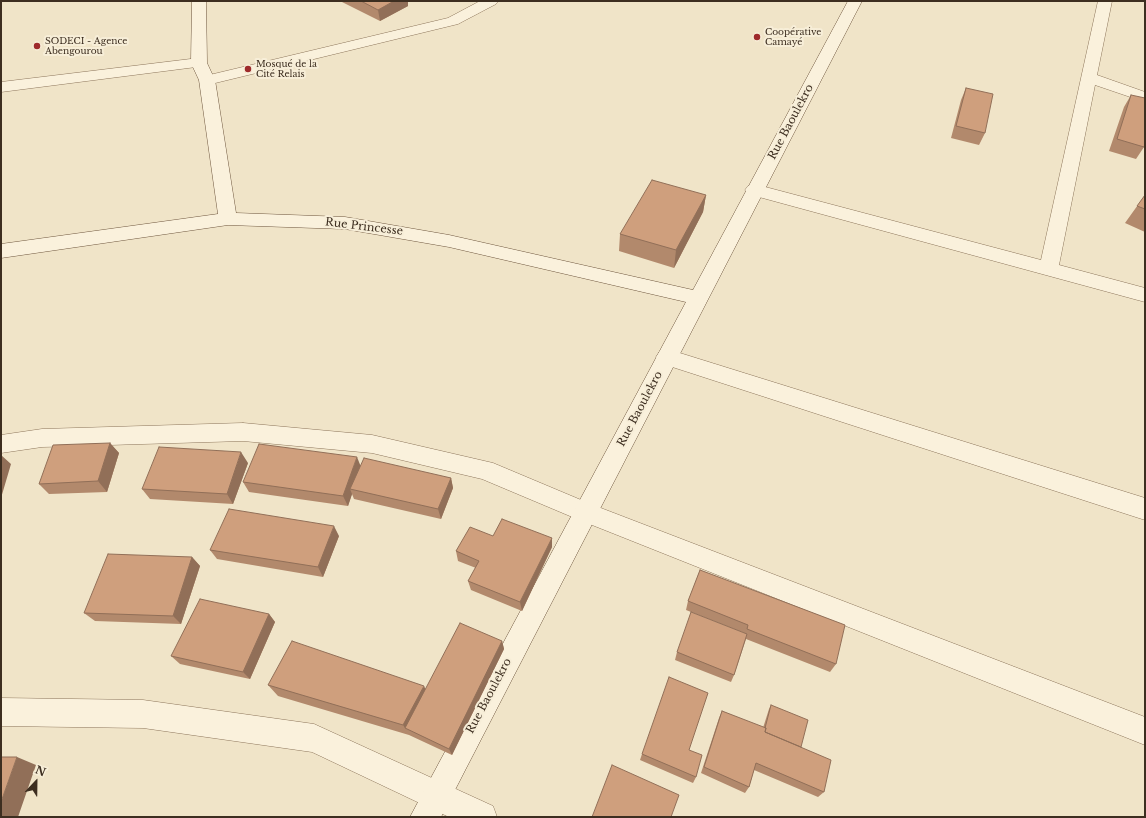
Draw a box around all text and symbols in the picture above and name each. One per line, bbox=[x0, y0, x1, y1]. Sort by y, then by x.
place label: Coopérative Camayé bbox=[765, 27, 821, 48]
marker: Coopérative Camayé bbox=[752, 32, 762, 42]
place label: SODECI - Agence Abengourou bbox=[45, 36, 127, 57]
marker: SODECI - Agence Abengourou bbox=[32, 41, 42, 51]
place label: Mosqué de la Cité Relais bbox=[256, 59, 317, 80]
marker: Mosqué de la Cité Relais bbox=[243, 64, 253, 74]
street label: Rue Baoulekro bbox=[766, 82, 816, 162]
street label: Rue Princesse bbox=[324, 216, 404, 238]
street label: Rue Baoulekro bbox=[615, 369, 665, 449]
street label: Rue Baoulekro bbox=[464, 656, 514, 736]
north arrow bbox=[16, 762, 56, 802]
text: N bbox=[33, 762, 48, 779]

